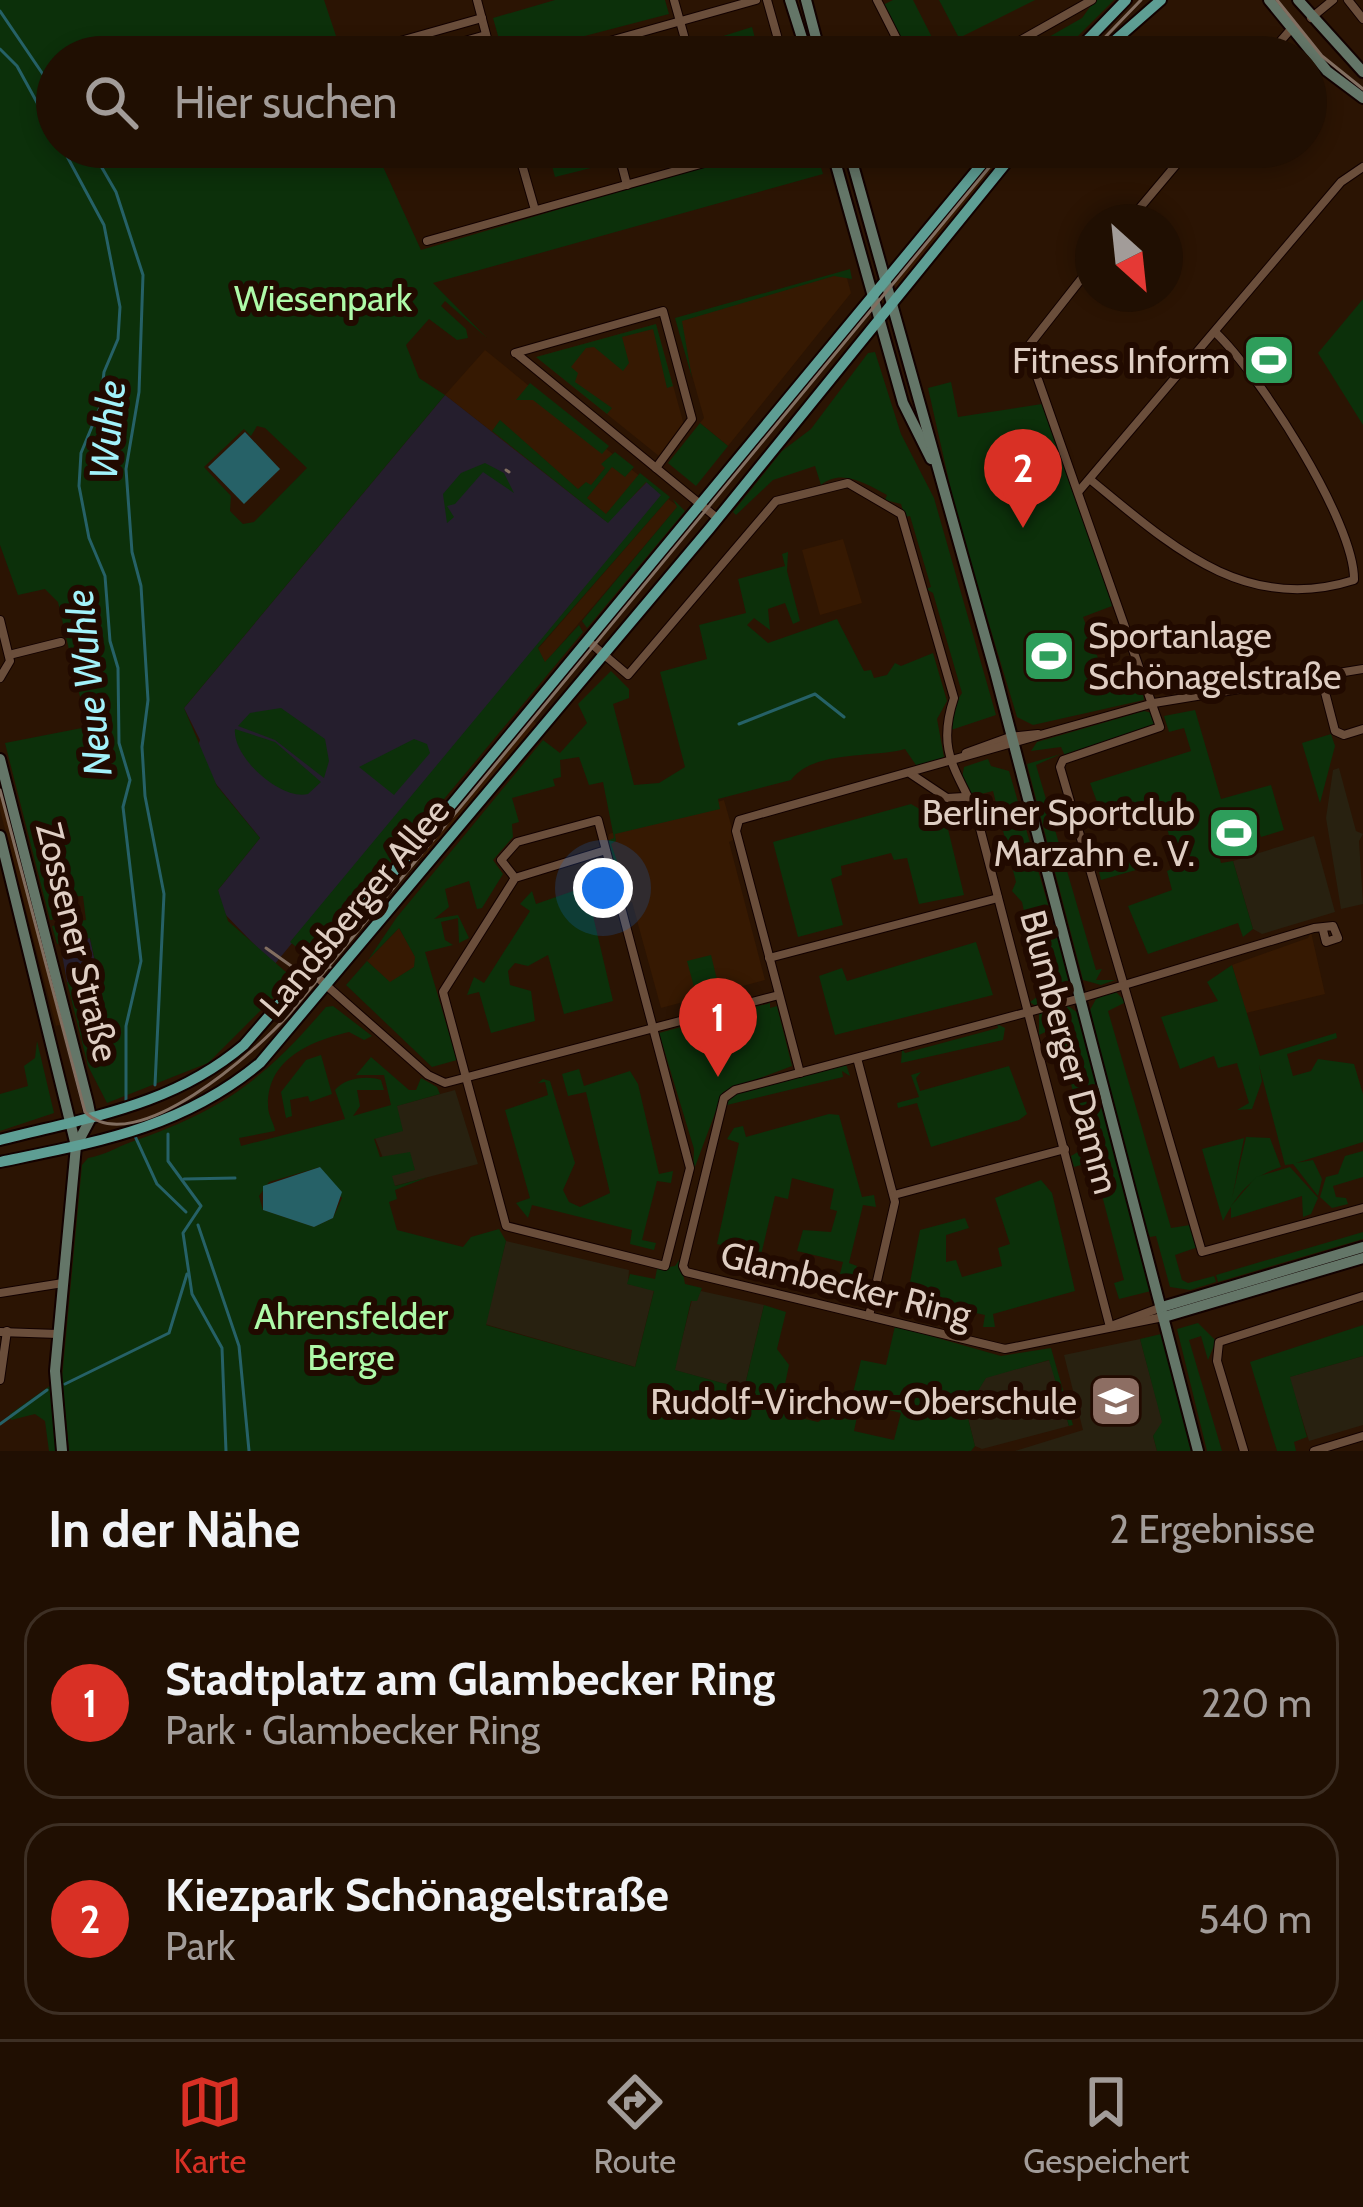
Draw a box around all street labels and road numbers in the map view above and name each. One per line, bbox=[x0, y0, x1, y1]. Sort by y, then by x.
street label: Landsberger Allee bbox=[250, 789, 458, 1025]
street label: Zossener Straße bbox=[27, 818, 129, 1066]
street label: Blumberger Damm bbox=[1011, 905, 1129, 1199]
street label: Glambecker Ring bbox=[716, 1232, 977, 1337]

